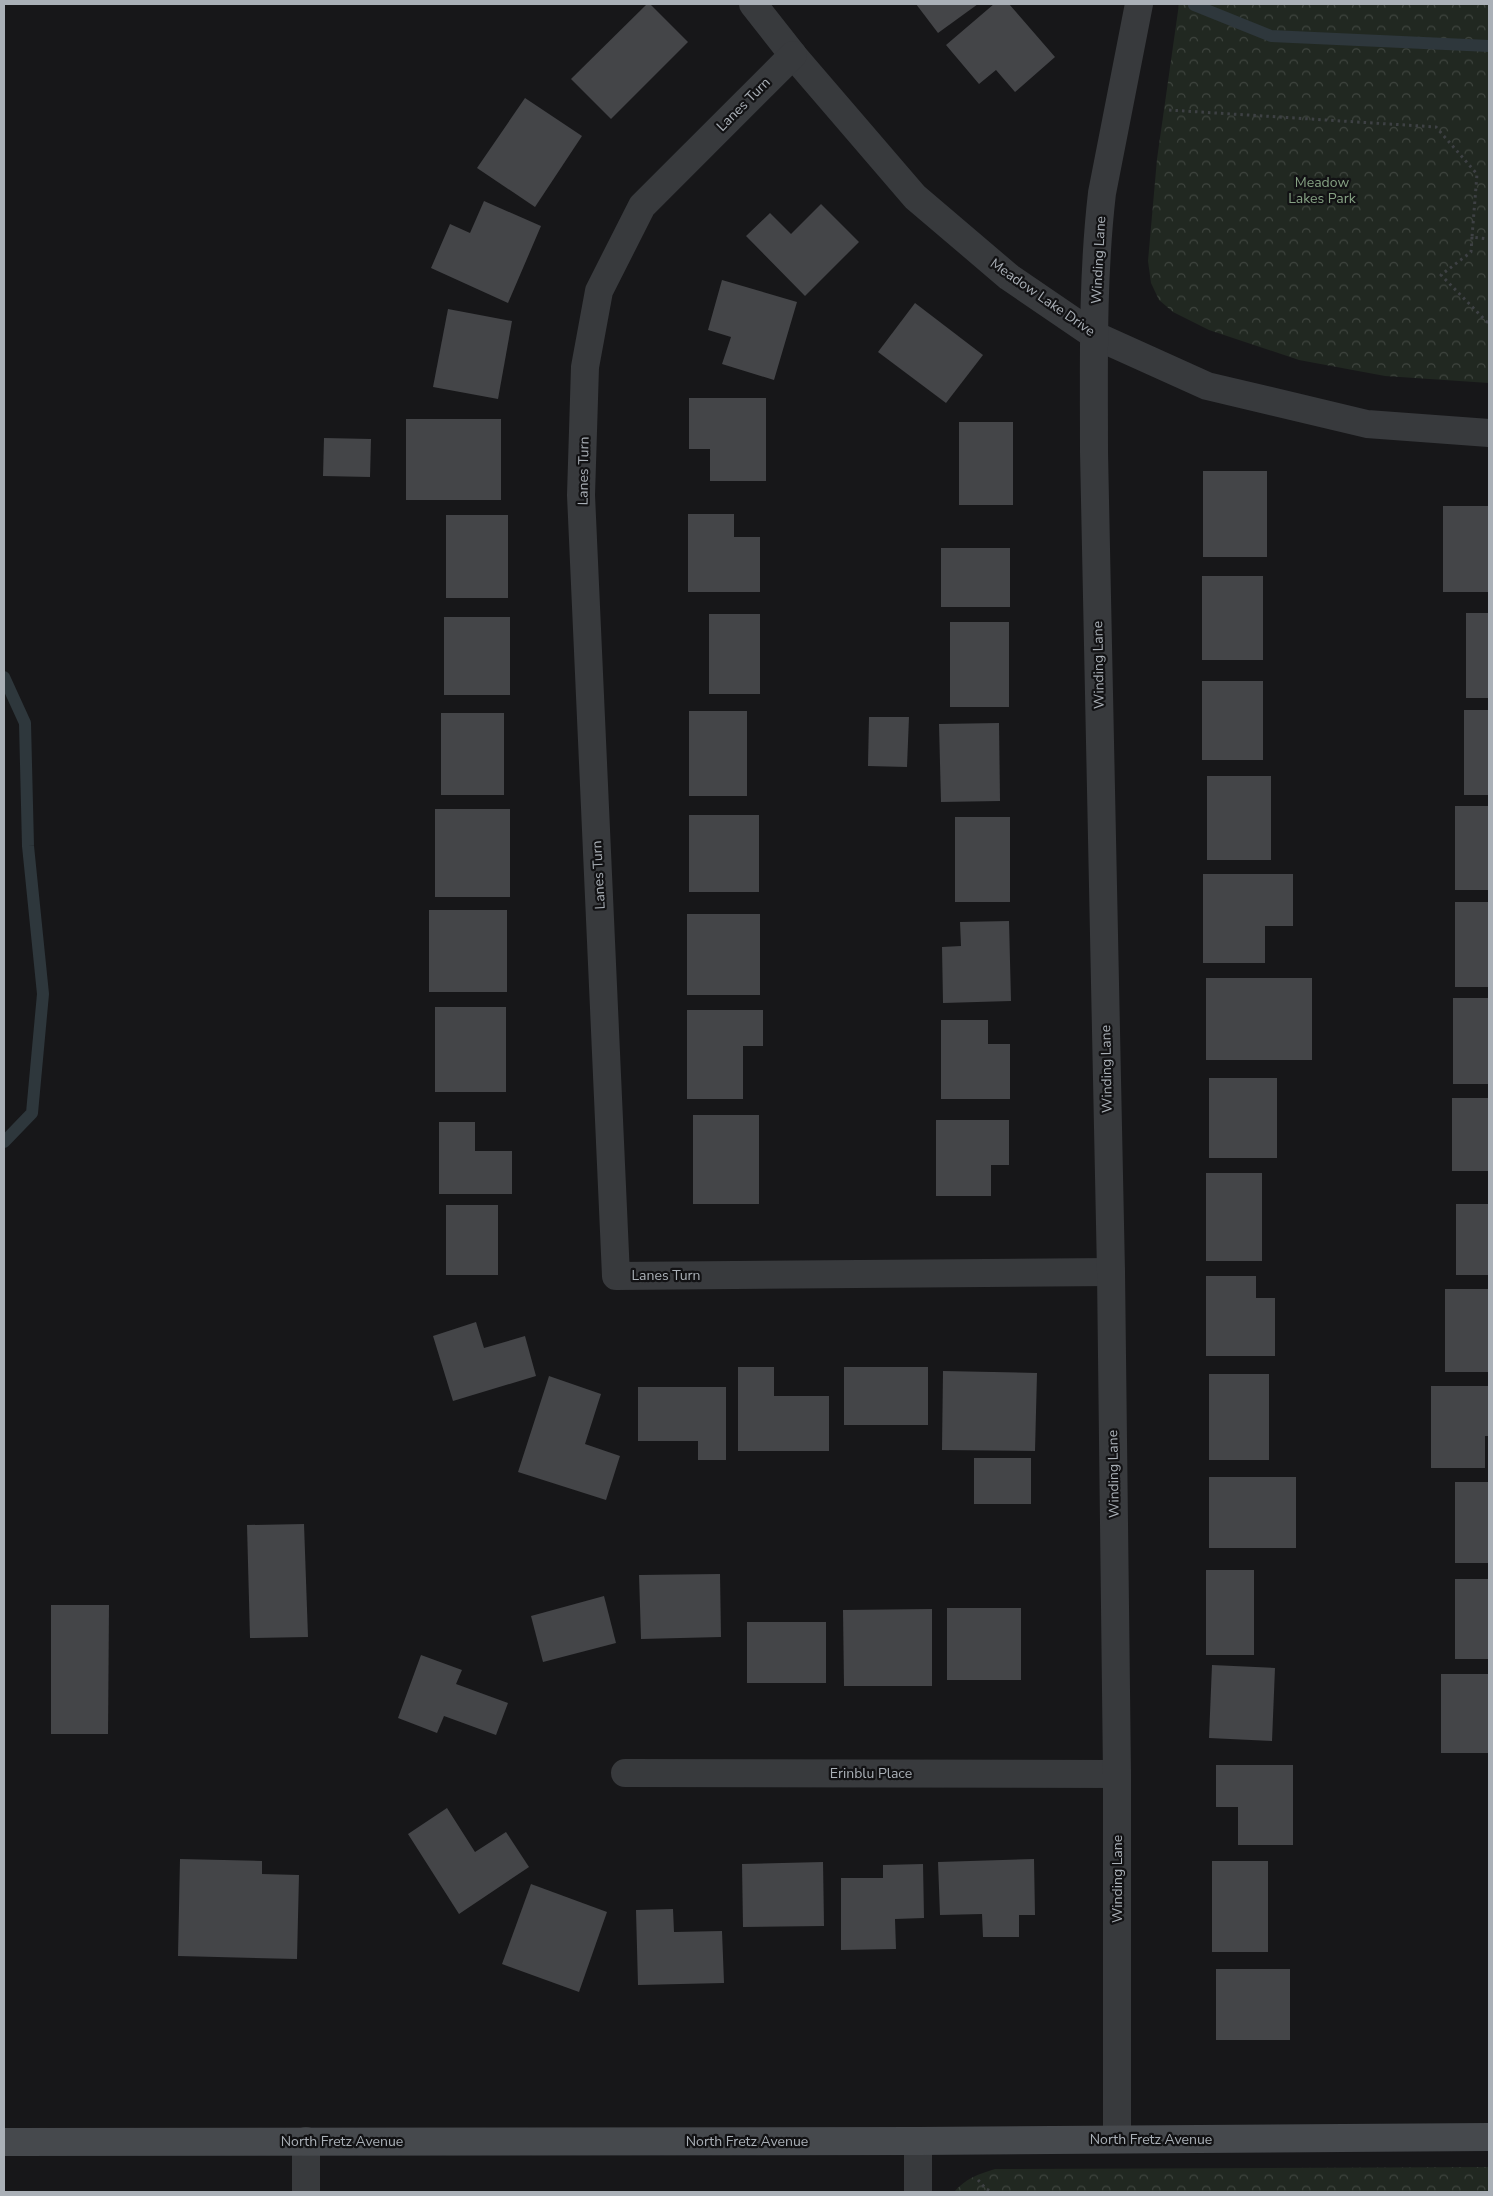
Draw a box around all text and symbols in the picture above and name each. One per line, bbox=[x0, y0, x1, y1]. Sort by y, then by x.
street label: Lanes Turn bbox=[712, 73, 774, 135]
park label: Meadow Lakes Park bbox=[1288, 173, 1357, 208]
street label: Winding Lane bbox=[1087, 215, 1110, 305]
street label: Meadow Lake Drive bbox=[986, 254, 1099, 341]
street label: Lanes Turn bbox=[573, 436, 594, 506]
street label: Winding Lane bbox=[1088, 621, 1109, 709]
street label: Lanes Turn bbox=[587, 840, 610, 910]
street label: Winding Lane bbox=[1096, 1025, 1117, 1113]
street label: Lanes Turn bbox=[632, 1266, 701, 1285]
street label: Winding Lane bbox=[1103, 1430, 1124, 1518]
street label: Erinblu Place bbox=[830, 1764, 912, 1783]
street label: Winding Lane bbox=[1108, 1835, 1127, 1923]
street label: North Fretz Avenue bbox=[1090, 2130, 1212, 2149]
street label: North Fretz Avenue bbox=[281, 2132, 403, 2151]
street label: North Fretz Avenue bbox=[686, 2132, 808, 2151]

